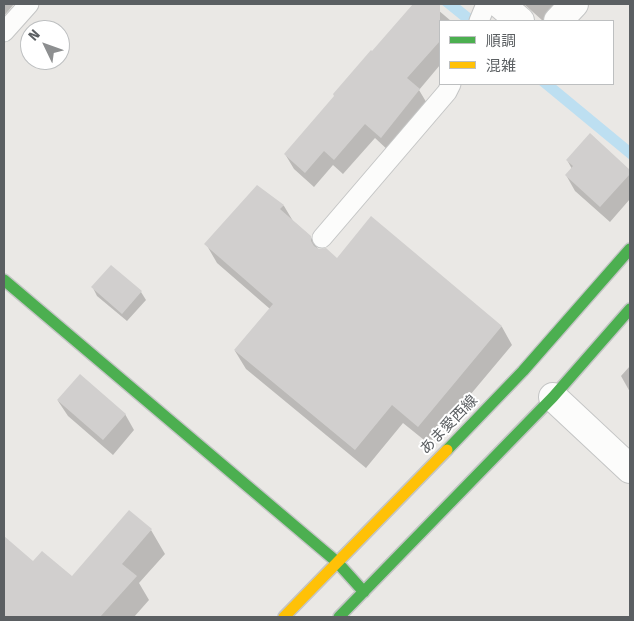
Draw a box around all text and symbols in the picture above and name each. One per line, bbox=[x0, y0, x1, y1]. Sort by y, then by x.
north arrow bbox=[20, 20, 70, 70]
legend bbox=[439, 20, 614, 85]
text: N bbox=[25, 26, 44, 44]
text: 順調 bbox=[486, 32, 516, 50]
text: 混雑 bbox=[486, 57, 516, 75]
street label: あま愛西線 bbox=[416, 392, 482, 458]

